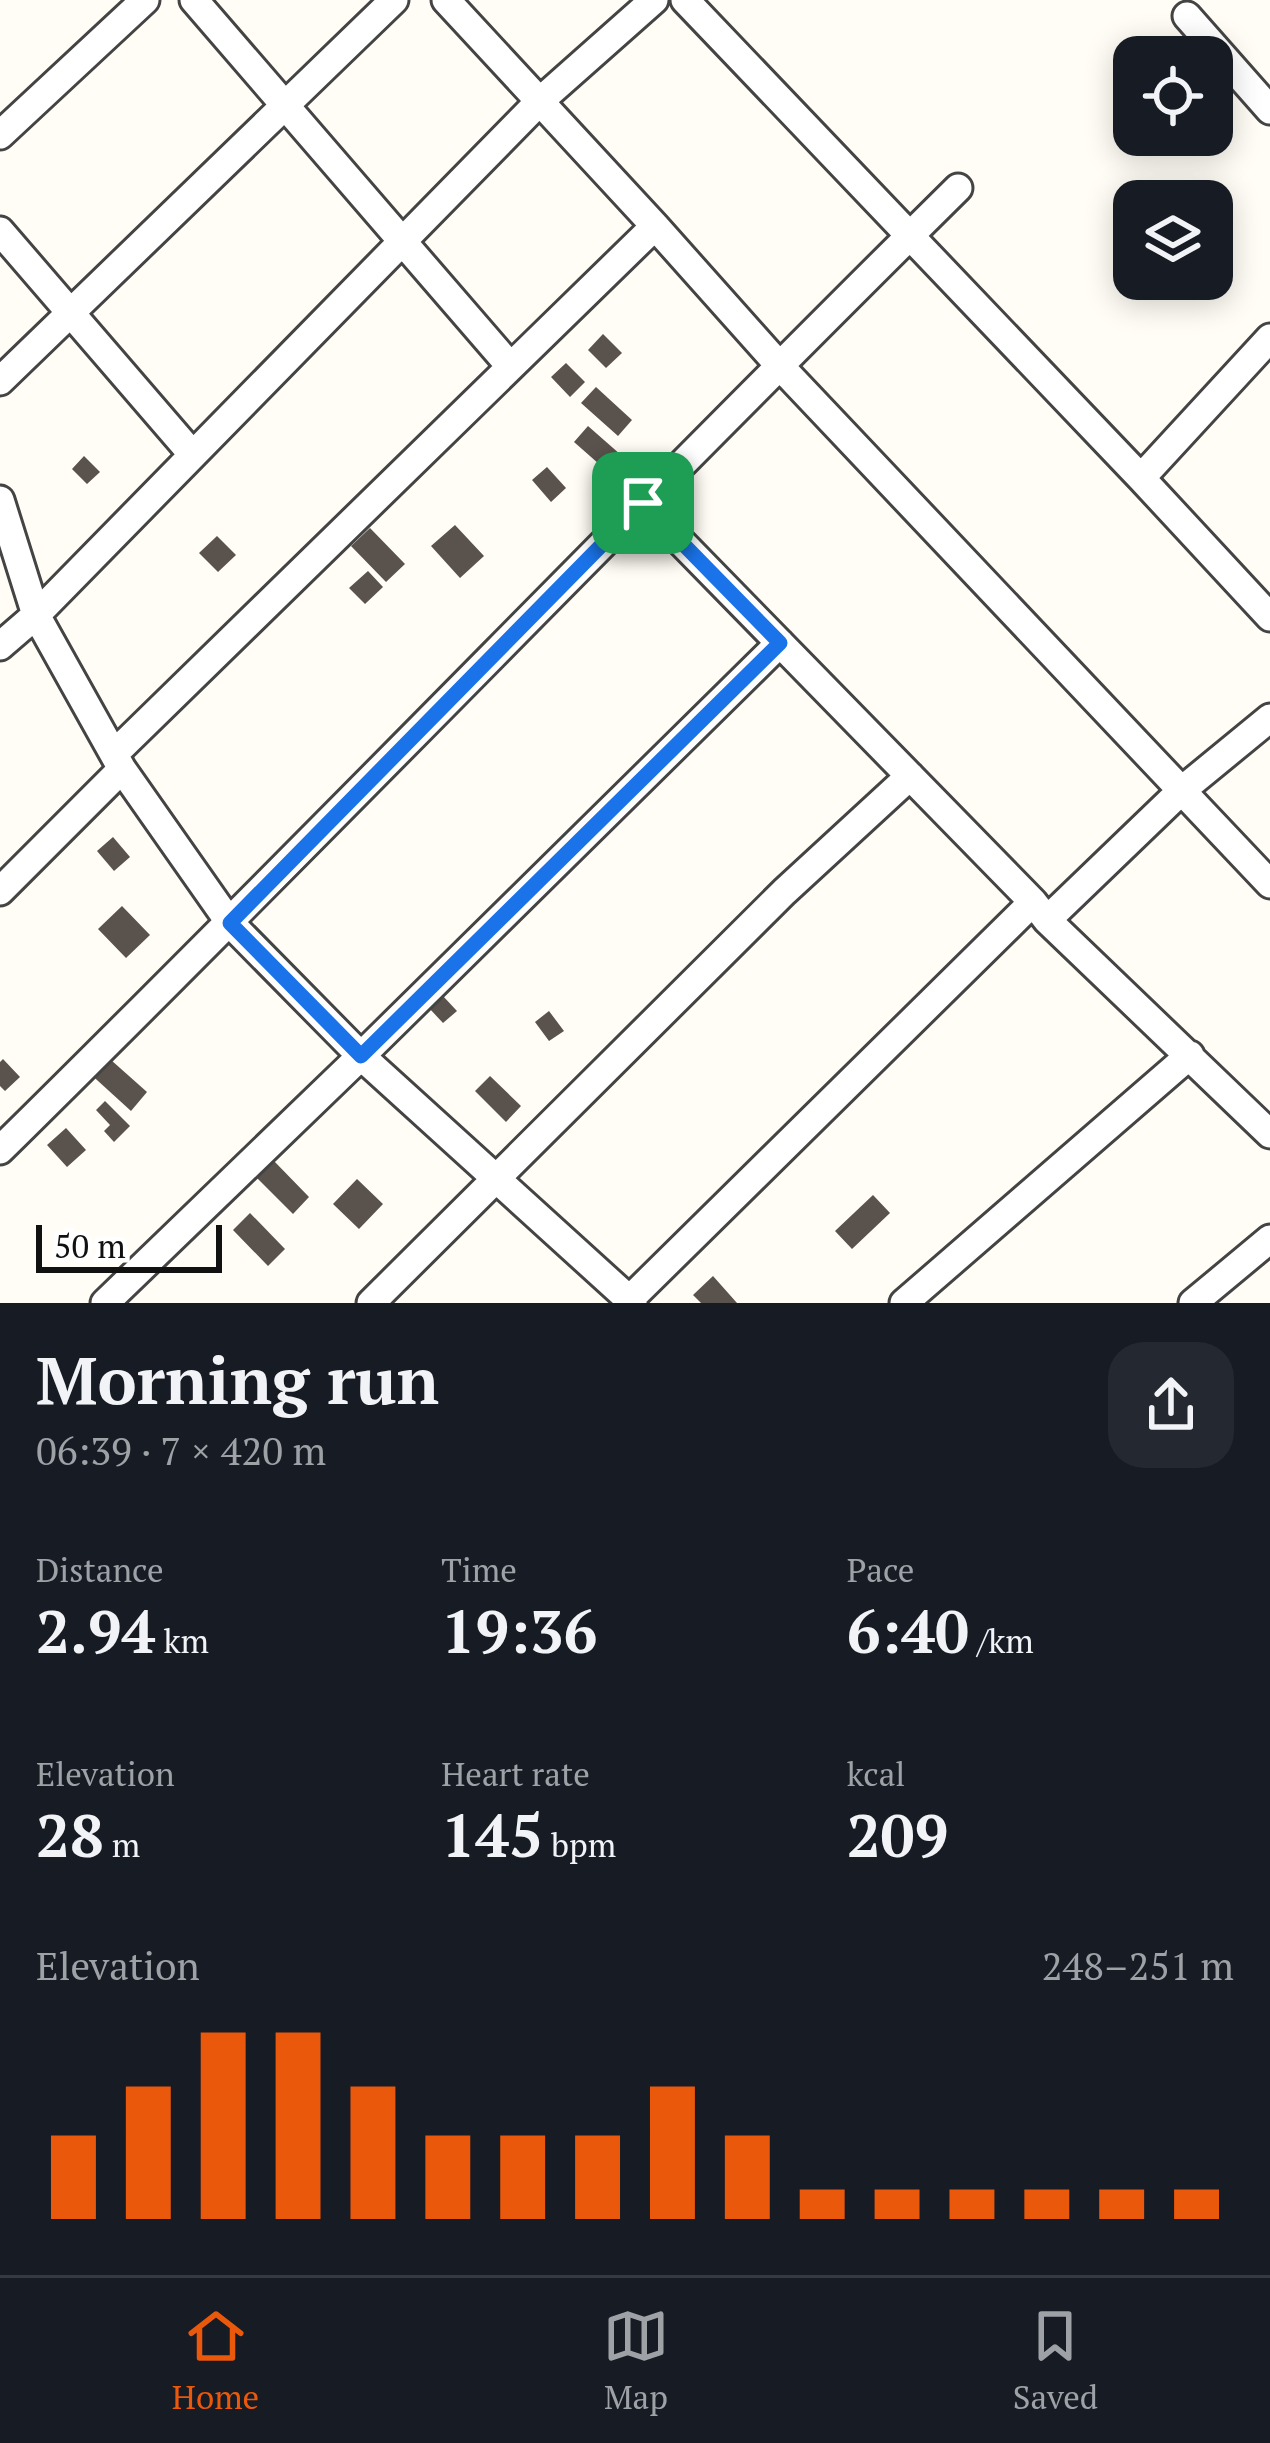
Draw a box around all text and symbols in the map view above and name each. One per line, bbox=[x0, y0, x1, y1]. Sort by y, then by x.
map controls bbox=[1113, 36, 1233, 300]
button: locate bbox=[1113, 36, 1233, 156]
button: layers bbox=[1113, 180, 1233, 300]
pin bbox=[592, 452, 694, 554]
icon: arrive bbox=[610, 470, 676, 536]
scale bar bbox=[36, 1219, 222, 1272]
text: 50 m bbox=[54, 1224, 126, 1267]
text: Morning run bbox=[36, 1335, 439, 1423]
button: share bbox=[1108, 1342, 1234, 1468]
text: 06:39 · 7 × 420 m bbox=[36, 1424, 326, 1476]
text: Distance bbox=[36, 1548, 163, 1591]
text: Time bbox=[441, 1548, 517, 1591]
text: Pace bbox=[847, 1548, 914, 1591]
text: 2.94 bbox=[36, 1591, 155, 1670]
text: 19:36 bbox=[441, 1591, 598, 1670]
text: 6:40 bbox=[847, 1591, 969, 1670]
text: km bbox=[155, 1619, 209, 1662]
text: /km bbox=[969, 1619, 1034, 1662]
text: Elevation bbox=[36, 1752, 175, 1795]
text: Heart rate bbox=[441, 1752, 590, 1795]
text: kcal bbox=[847, 1752, 905, 1795]
text: 28 bbox=[36, 1795, 104, 1874]
text: 145 bbox=[441, 1795, 543, 1874]
text: 209 bbox=[847, 1795, 948, 1874]
text: m bbox=[104, 1823, 140, 1866]
text: bpm bbox=[543, 1823, 616, 1866]
text: Elevation bbox=[36, 1939, 200, 1991]
text: 248–251 m bbox=[1042, 1939, 1234, 1991]
tab: Home bbox=[172, 2303, 259, 2418]
tab: Map bbox=[603, 2303, 669, 2418]
tab: Saved bbox=[1013, 2303, 1098, 2418]

